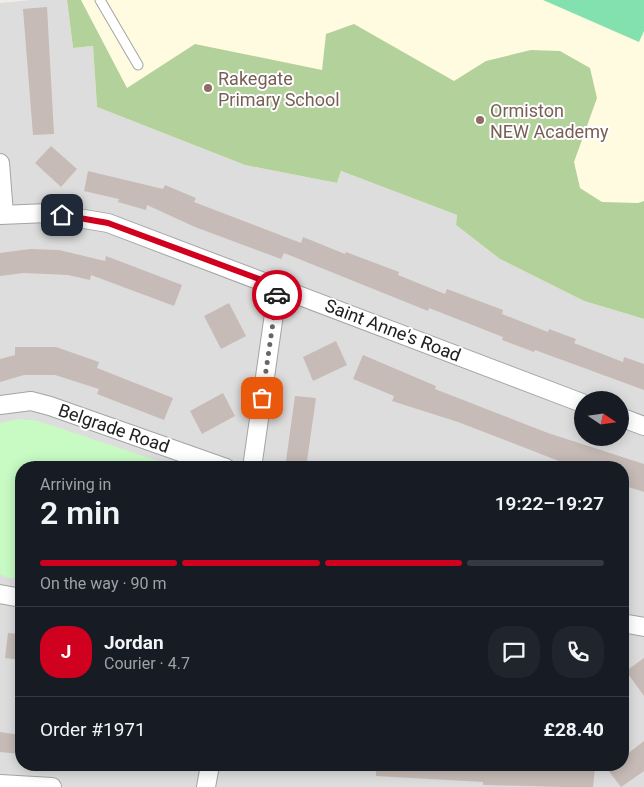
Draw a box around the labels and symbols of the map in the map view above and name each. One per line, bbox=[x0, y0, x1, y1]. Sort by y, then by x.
place label: Rakegate Primary School bbox=[218, 68, 340, 110]
marker: Rakegate Primary School bbox=[202, 82, 214, 94]
place label: Ormiston NEW Academy bbox=[490, 100, 609, 142]
marker: Ormiston NEW Academy bbox=[474, 114, 486, 126]
pin bbox=[41, 194, 83, 236]
courier bbox=[252, 270, 302, 320]
street label: Saint Anne's Road bbox=[322, 294, 464, 366]
pin bbox=[241, 377, 283, 419]
north arrow bbox=[574, 391, 629, 446]
street label: Belgrade Road bbox=[56, 399, 172, 457]

